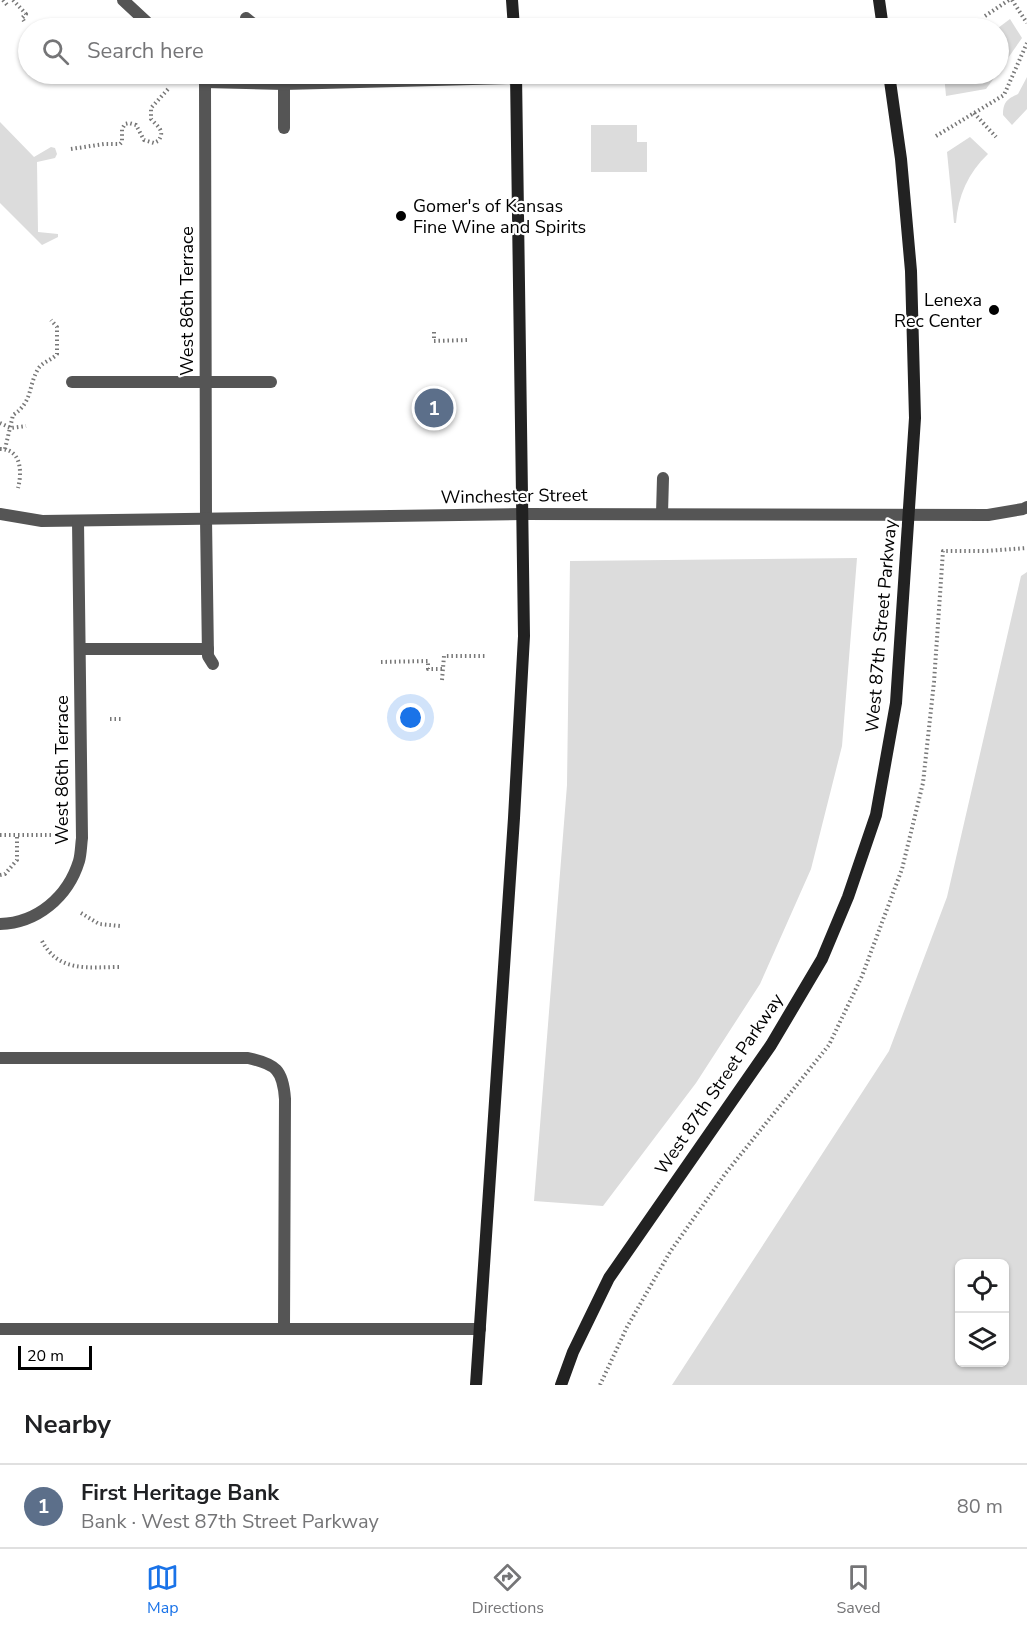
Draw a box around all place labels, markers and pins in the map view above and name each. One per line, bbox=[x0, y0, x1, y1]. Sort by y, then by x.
place label: Gomer's of Kansas Fine Wine and Spirits bbox=[413, 194, 586, 239]
marker: Gomer's of Kansas Fine Wine and Spirits bbox=[394, 209, 408, 223]
place label: Lenexa Rec Center bbox=[894, 288, 983, 333]
marker: Lenexa Rec Center bbox=[987, 303, 1001, 317]
pin: 1 bbox=[414, 386, 454, 430]

